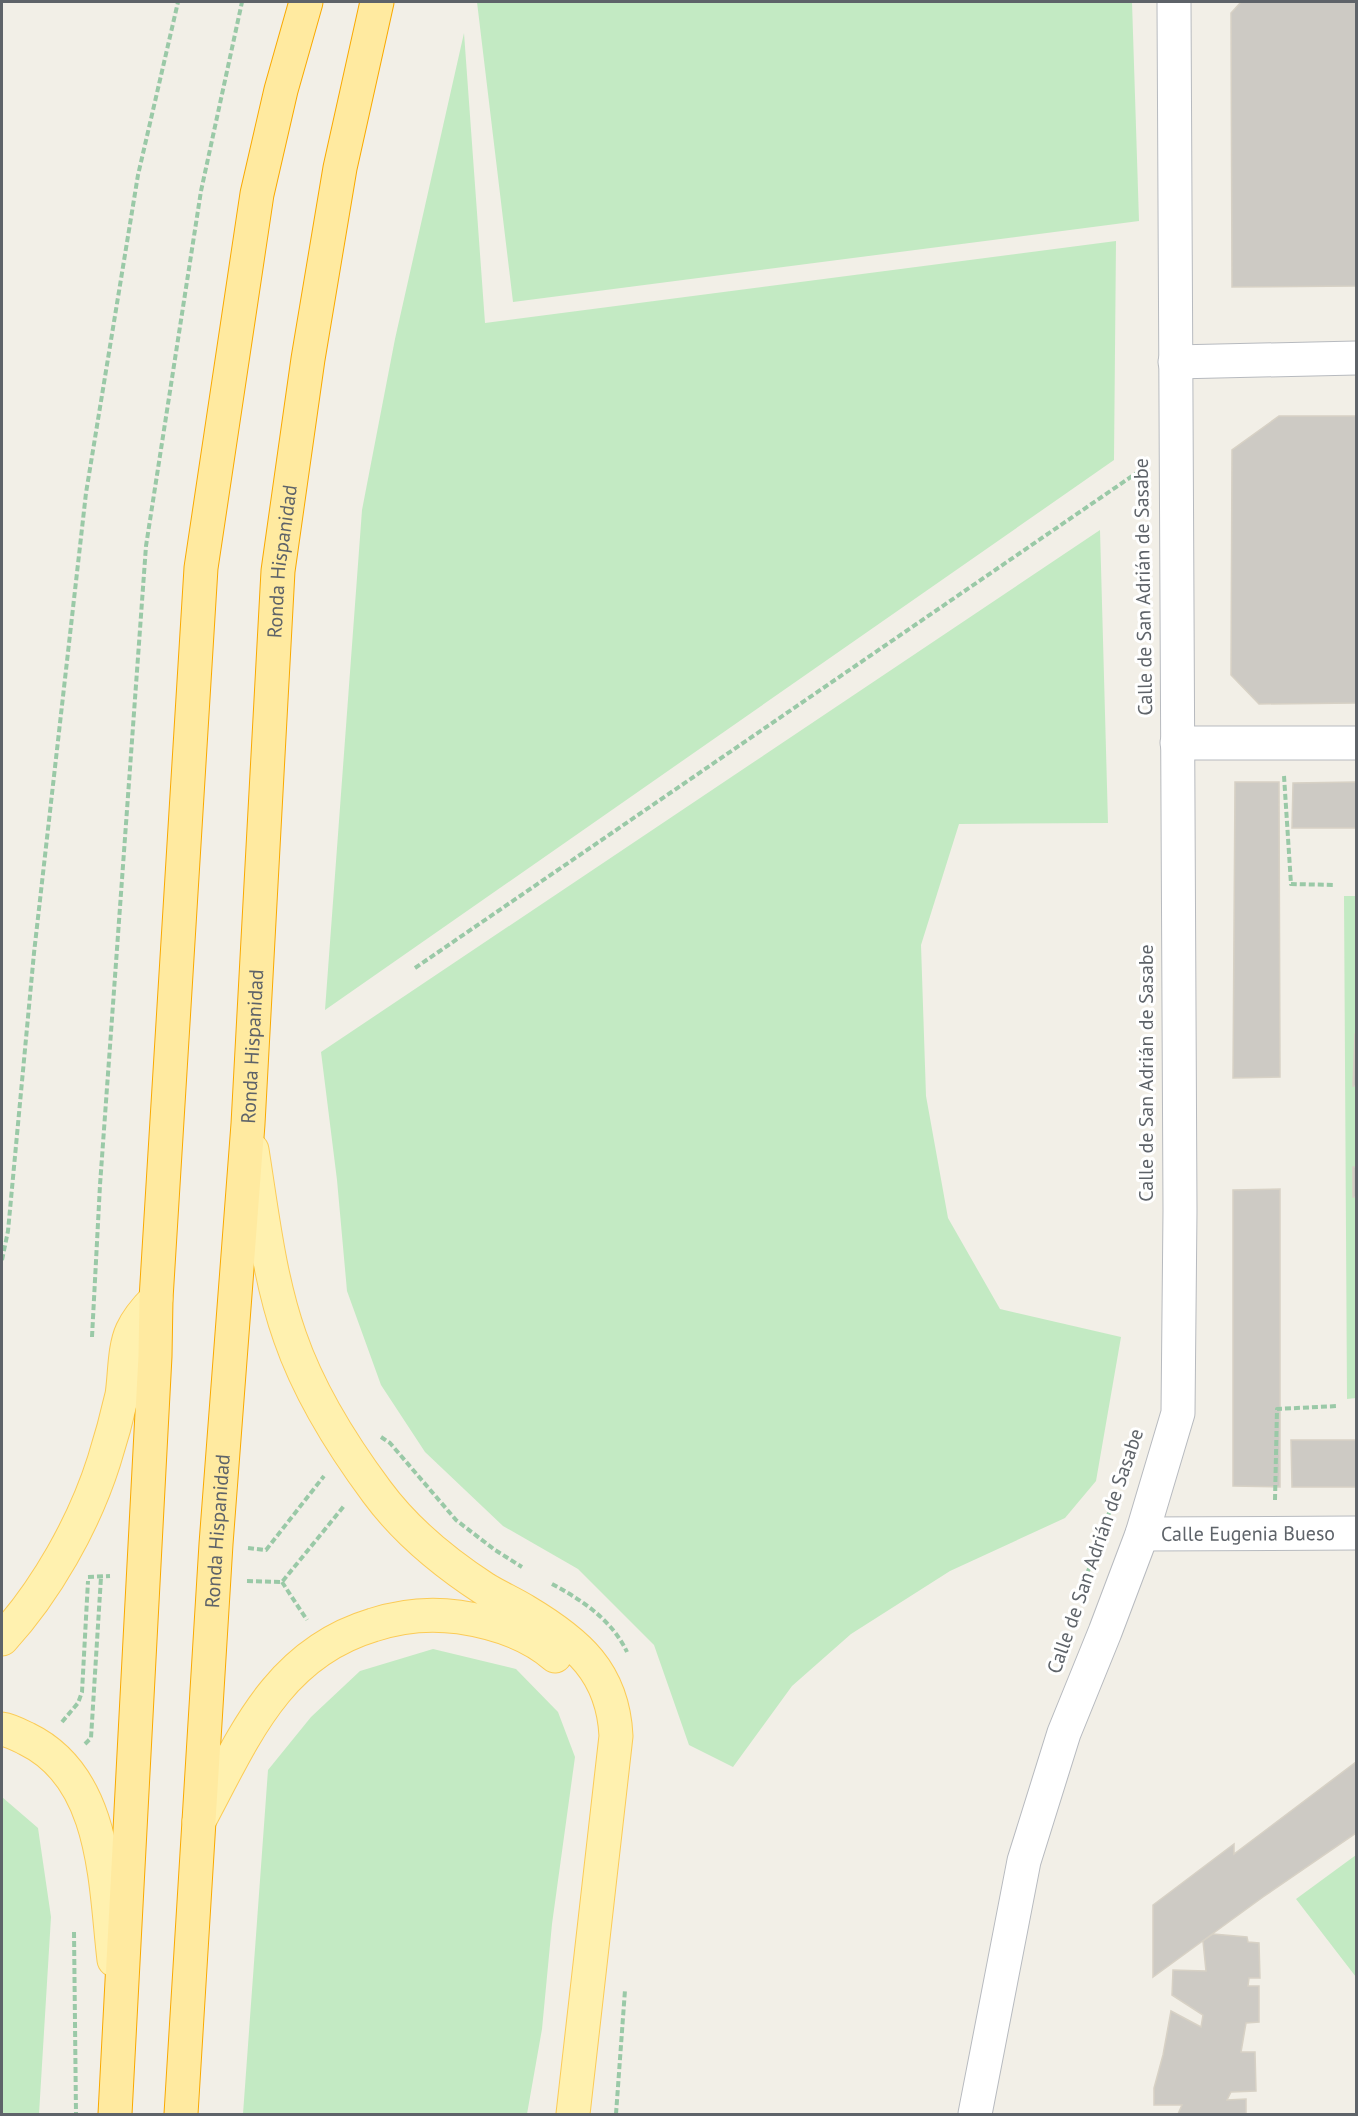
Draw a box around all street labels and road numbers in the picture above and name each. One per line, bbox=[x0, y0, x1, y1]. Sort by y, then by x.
street label: Calle de San Adrián de Sasabe bbox=[1128, 458, 1158, 716]
street label: Ronda Hispanidad bbox=[261, 483, 303, 639]
street label: Calle de San Adrián de Sasabe bbox=[1133, 944, 1159, 1202]
street label: Ronda Hispanidad bbox=[235, 969, 269, 1124]
street label: Calle de San Adrián de Sasabe bbox=[1041, 1425, 1149, 1677]
street label: Ronda Hispanidad bbox=[199, 1453, 236, 1609]
street label: Calle Eugenia Bueso bbox=[1161, 1520, 1335, 1547]

